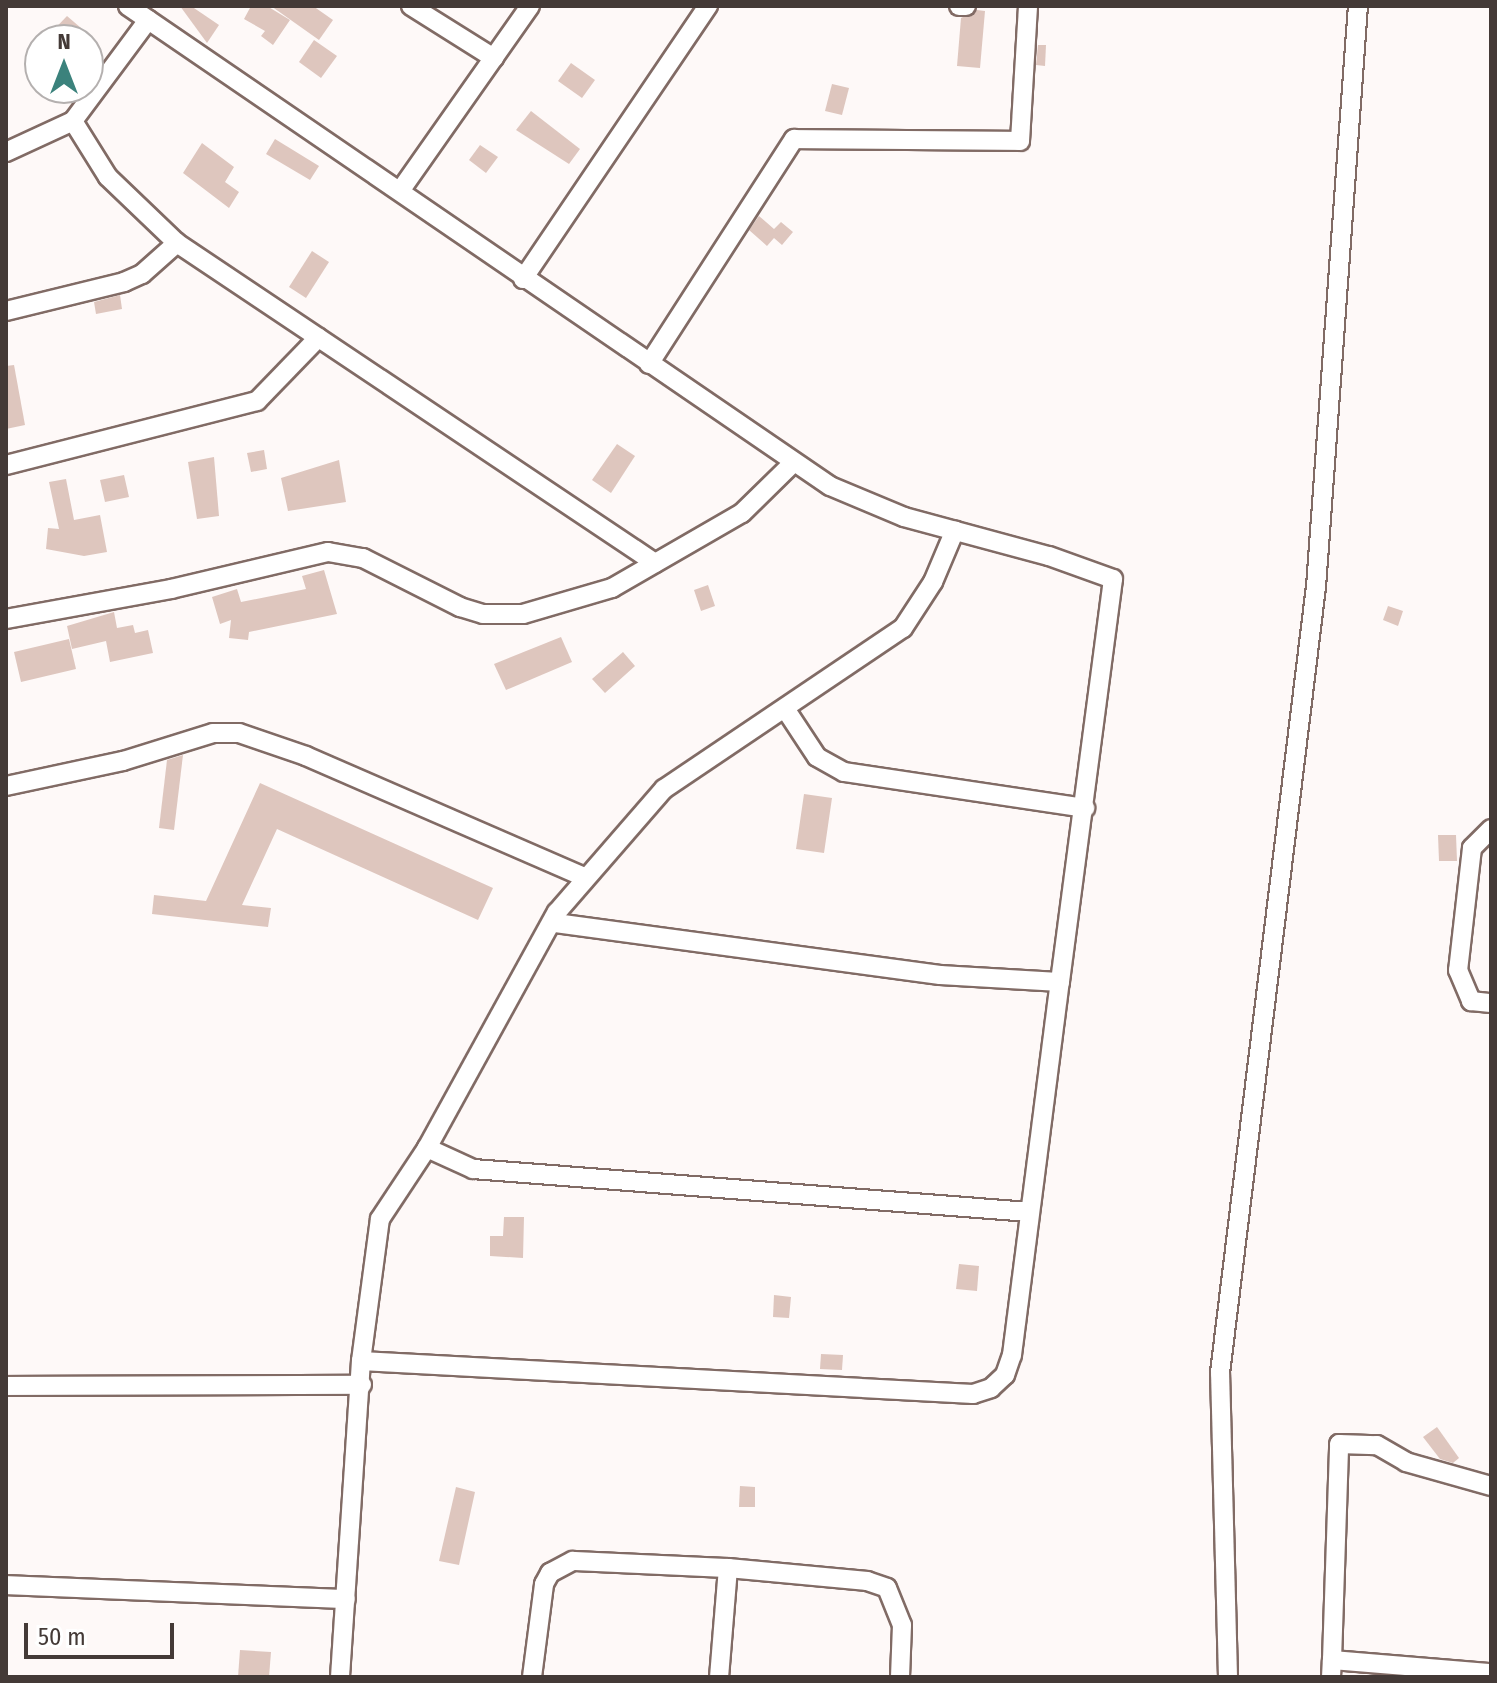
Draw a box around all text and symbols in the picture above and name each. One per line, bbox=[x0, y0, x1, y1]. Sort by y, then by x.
north arrow bbox=[24, 24, 104, 104]
text: N bbox=[57, 28, 71, 55]
scale bar bbox=[28, 1607, 178, 1657]
text: 50 m bbox=[38, 1623, 86, 1651]

